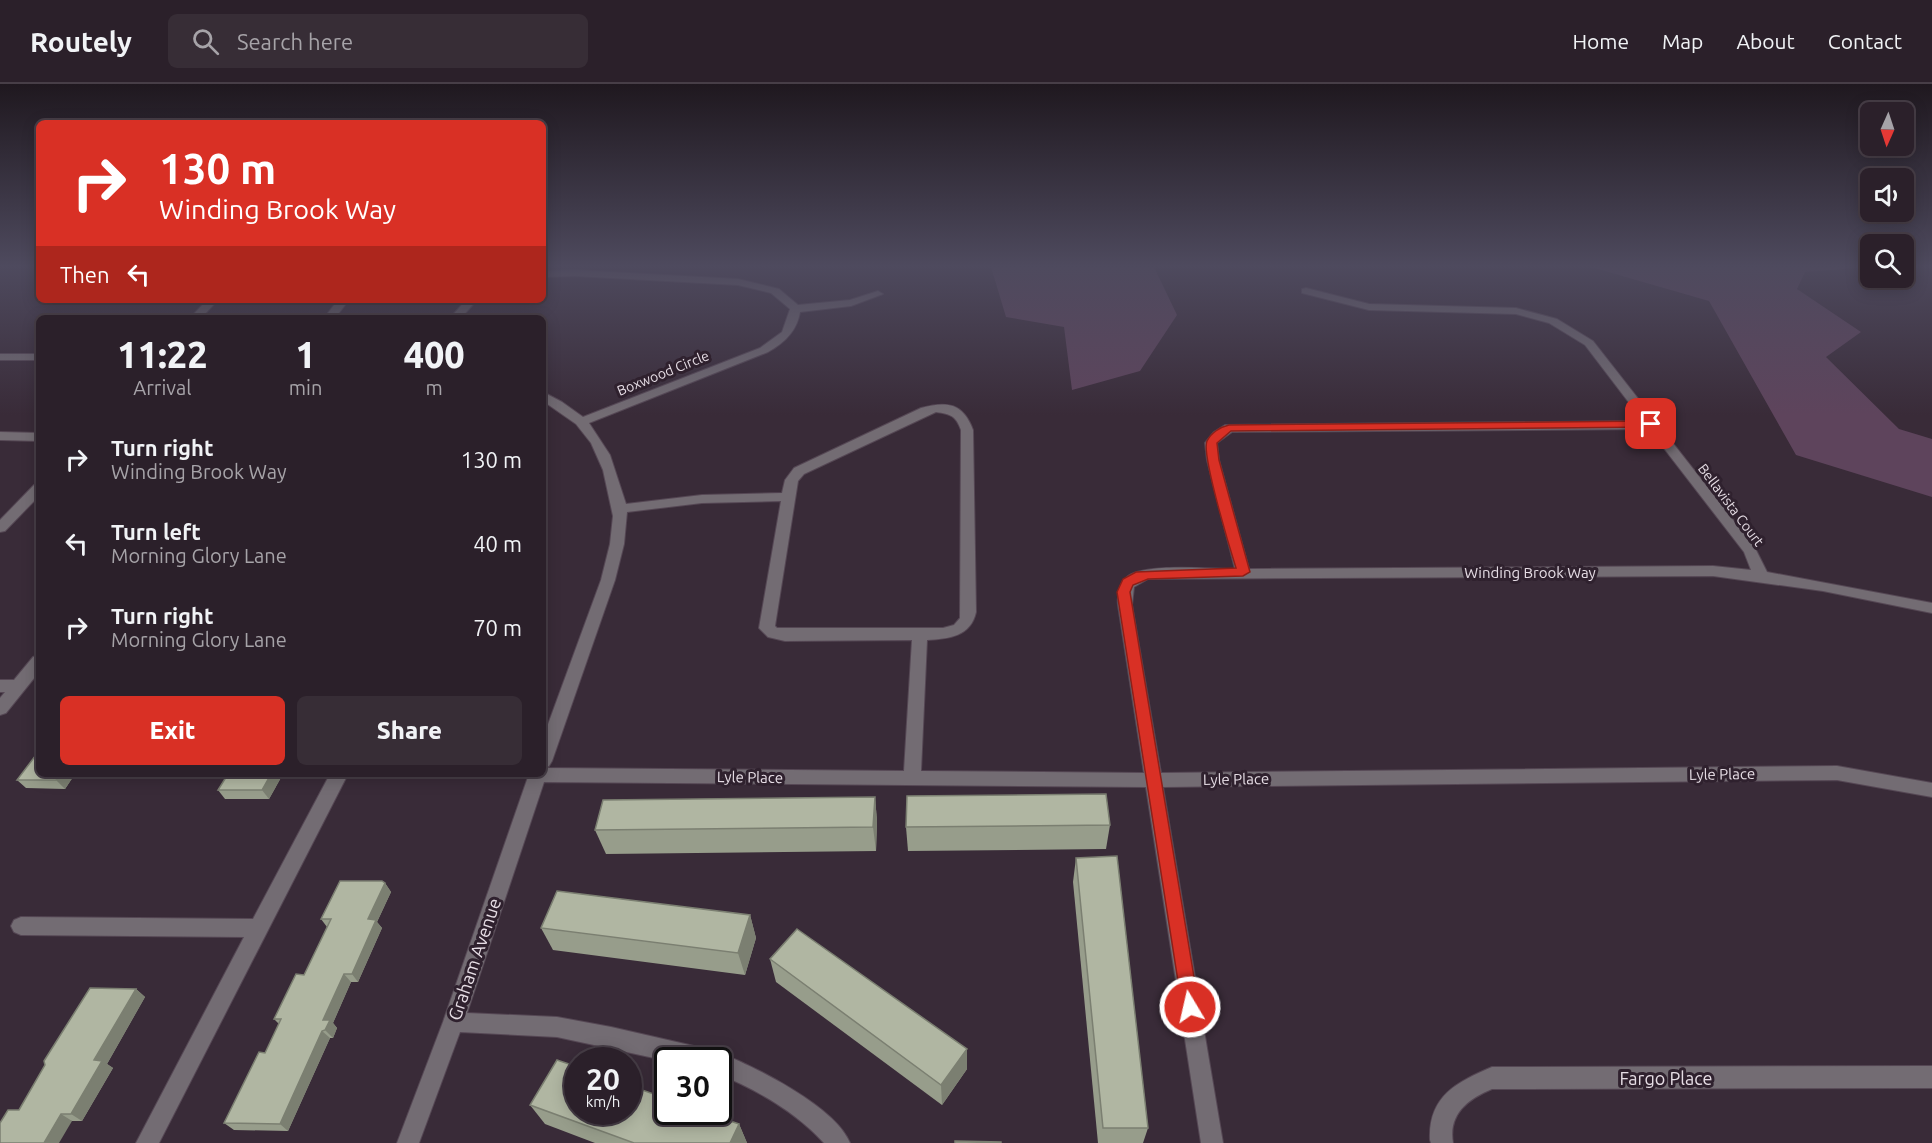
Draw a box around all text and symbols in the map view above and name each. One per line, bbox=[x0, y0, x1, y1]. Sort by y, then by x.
search box bbox=[168, 14, 588, 68]
icon: search bbox=[189, 25, 222, 58]
text: Routely bbox=[30, 26, 132, 57]
text: Search here bbox=[237, 29, 353, 54]
text: Home bbox=[1572, 29, 1629, 53]
text: Map bbox=[1662, 29, 1703, 53]
text: About bbox=[1736, 29, 1795, 53]
text: Contact bbox=[1828, 29, 1902, 53]
north arrow bbox=[1860, 102, 1914, 156]
map controls bbox=[1860, 102, 1914, 288]
icon: right bbox=[60, 144, 138, 222]
text: 130 m bbox=[159, 145, 276, 192]
button: sound bbox=[1860, 168, 1914, 222]
text: Winding Brook Way bbox=[159, 194, 396, 224]
button: search bbox=[1860, 234, 1914, 288]
icon: left bbox=[122, 258, 155, 291]
text: Then bbox=[60, 262, 110, 287]
text: 11:22 bbox=[117, 334, 207, 375]
text: 1 bbox=[295, 334, 316, 375]
text: 400 bbox=[404, 334, 465, 375]
street label: Boxwood Circle bbox=[615, 347, 711, 399]
text: Arrival bbox=[133, 376, 192, 399]
text: min bbox=[289, 376, 322, 399]
text: m bbox=[426, 376, 443, 399]
pin bbox=[1625, 398, 1676, 449]
icon: arrive bbox=[1634, 407, 1667, 440]
text: Turn right bbox=[111, 435, 213, 460]
icon: right bbox=[60, 443, 93, 476]
text: 130 m bbox=[461, 447, 522, 472]
text: Winding Brook Way bbox=[111, 460, 287, 483]
street label: Bellavista Court bbox=[1695, 461, 1767, 550]
text: Turn left bbox=[111, 519, 201, 544]
icon: left bbox=[60, 527, 93, 560]
text: 40 m bbox=[473, 531, 522, 556]
text: Morning Glory Lane bbox=[111, 544, 287, 567]
street label: Winding Brook Way bbox=[1464, 564, 1596, 581]
text: Turn right bbox=[111, 603, 213, 628]
icon: right bbox=[60, 611, 93, 644]
text: 70 m bbox=[473, 615, 522, 640]
text: Morning Glory Lane bbox=[111, 628, 287, 651]
button: Exit bbox=[60, 696, 285, 765]
button: Share bbox=[297, 696, 522, 765]
street label: Lyle Place bbox=[1689, 765, 1755, 783]
street label: Lyle Place bbox=[717, 768, 783, 786]
street label: Lyle Place bbox=[1203, 770, 1269, 788]
street label: Graham Avenue bbox=[444, 895, 504, 1023]
position arrow bbox=[1158, 975, 1222, 1039]
speed limit sign: 30 bbox=[654, 1047, 732, 1125]
text: 20 bbox=[586, 1062, 620, 1096]
street label: Fargo Place bbox=[1620, 1068, 1712, 1088]
text: km/h bbox=[586, 1093, 620, 1110]

